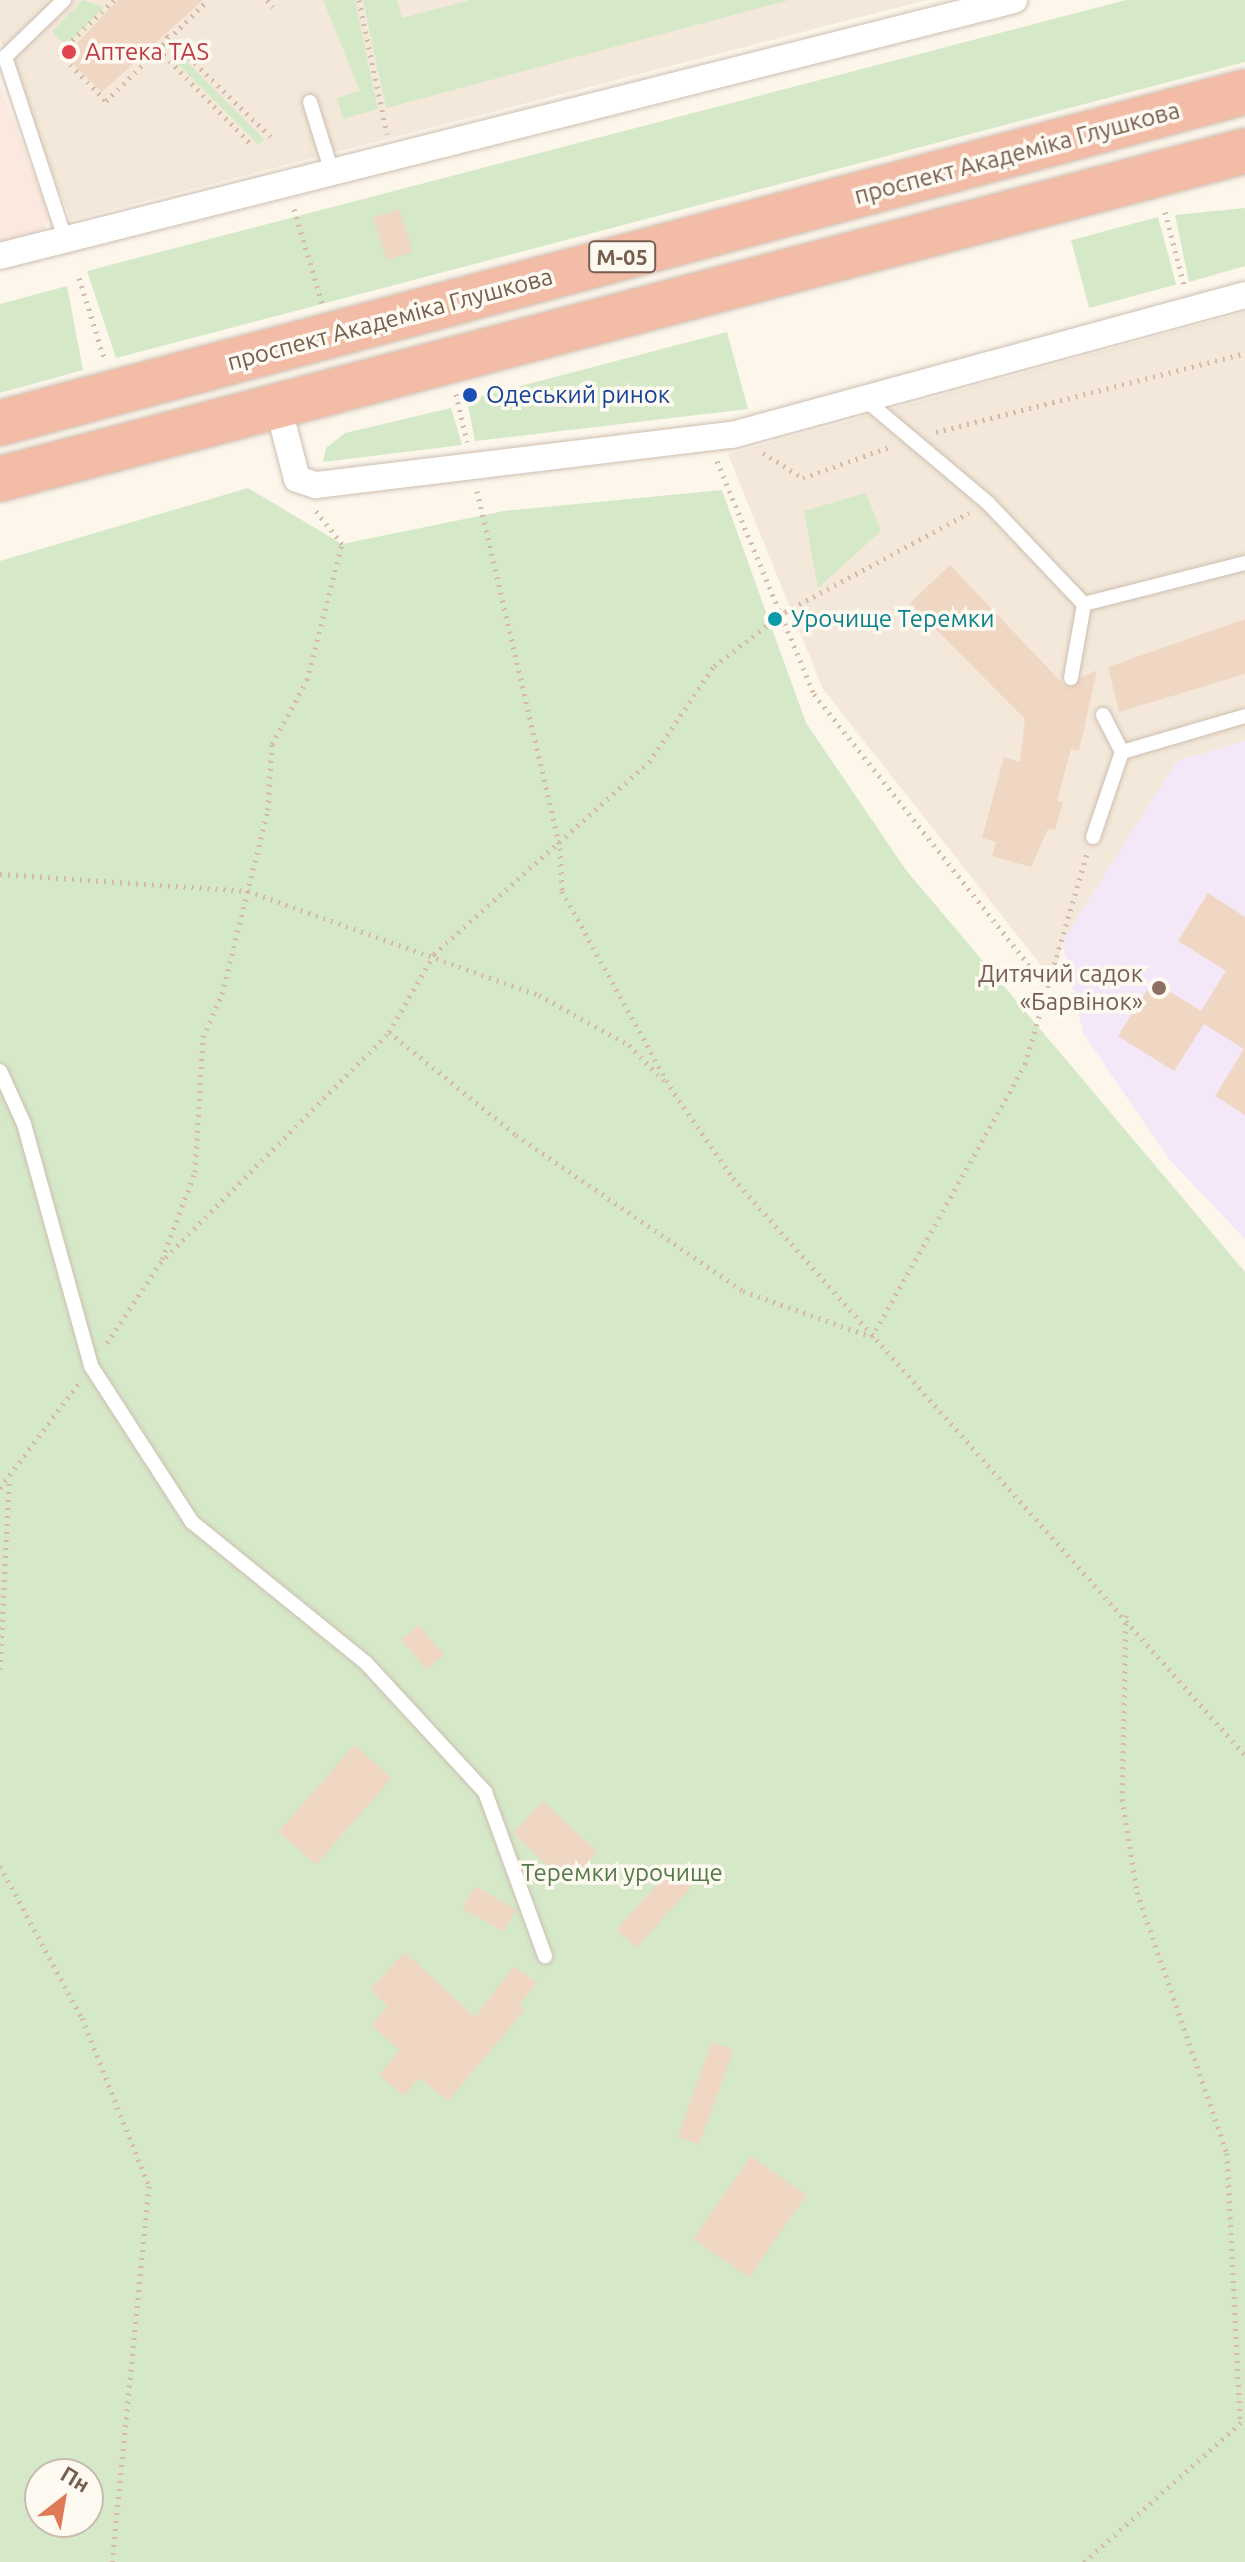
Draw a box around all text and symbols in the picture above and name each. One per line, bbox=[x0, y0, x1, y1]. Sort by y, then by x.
place label: Аптека TAS bbox=[85, 38, 209, 66]
marker: Аптека TAS bbox=[60, 43, 78, 61]
street label: проспект Академіка Глушкова bbox=[851, 96, 1183, 210]
road number: М-05 bbox=[588, 239, 656, 275]
street label: проспект Академіка Глушкова bbox=[224, 262, 556, 376]
place label: Одеський ринок bbox=[486, 381, 670, 409]
marker: Одеський ринок bbox=[461, 386, 479, 404]
place label: Урочище Теремки bbox=[791, 605, 994, 633]
marker: Урочище Теремки bbox=[766, 610, 784, 628]
place label: Дитячий садок «Барвінок» bbox=[978, 960, 1143, 1016]
marker: Дитячий садок «Барвінок» bbox=[1150, 979, 1168, 997]
park label: Теремки урочище bbox=[521, 1859, 723, 1887]
north arrow bbox=[24, 2458, 104, 2538]
text: Пн bbox=[57, 2461, 94, 2497]

